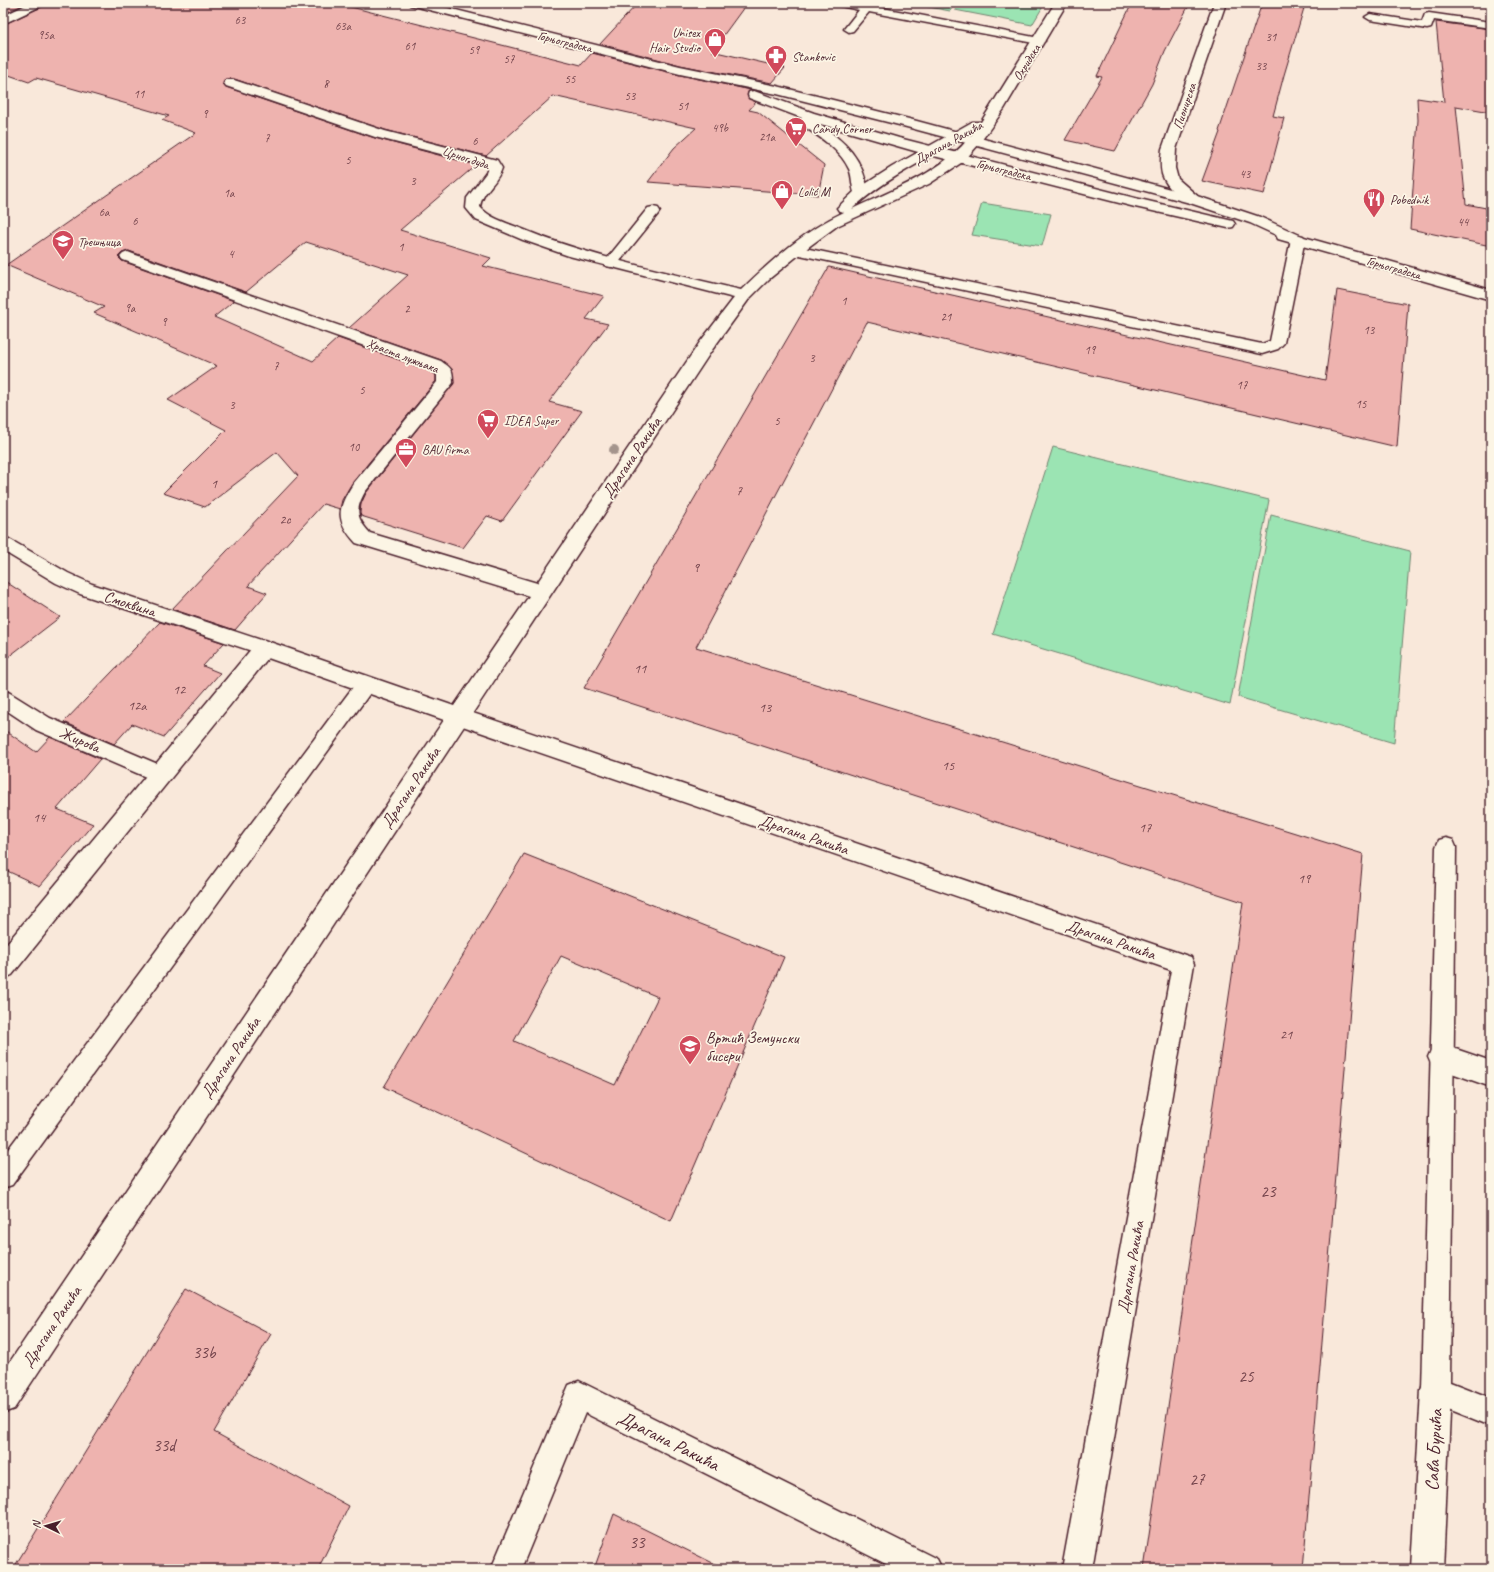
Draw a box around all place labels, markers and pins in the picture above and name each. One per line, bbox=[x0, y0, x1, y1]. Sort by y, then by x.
place label: Unisex Hair Studio bbox=[649, 25, 702, 56]
shop icon: Unisex Hair Studio bbox=[702, 26, 728, 59]
pharmacy icon: Stankovic bbox=[763, 43, 789, 76]
place label: Stankovic bbox=[792, 49, 835, 65]
supermarket icon: Candy Corner bbox=[783, 115, 809, 148]
place label: Candy Corner bbox=[812, 121, 874, 137]
shop icon: Lolić M bbox=[769, 178, 795, 211]
place label: Lolić M bbox=[798, 184, 832, 200]
restaurant icon: Pobednik bbox=[1361, 186, 1387, 219]
place label: Pobednik bbox=[1390, 192, 1430, 208]
school or university icon: Трешњица bbox=[50, 228, 76, 261]
place label: Трешњица bbox=[78, 234, 121, 250]
supermarket icon: IDEA Super bbox=[475, 407, 501, 440]
place label: IDEA Super bbox=[504, 413, 560, 429]
office icon: BAU firma bbox=[393, 436, 419, 469]
place label: BAU firma bbox=[422, 442, 470, 458]
place label: Вртић Земунски бисери bbox=[706, 1028, 800, 1066]
school or university icon: Вртић Земунски бисери bbox=[677, 1033, 703, 1066]

